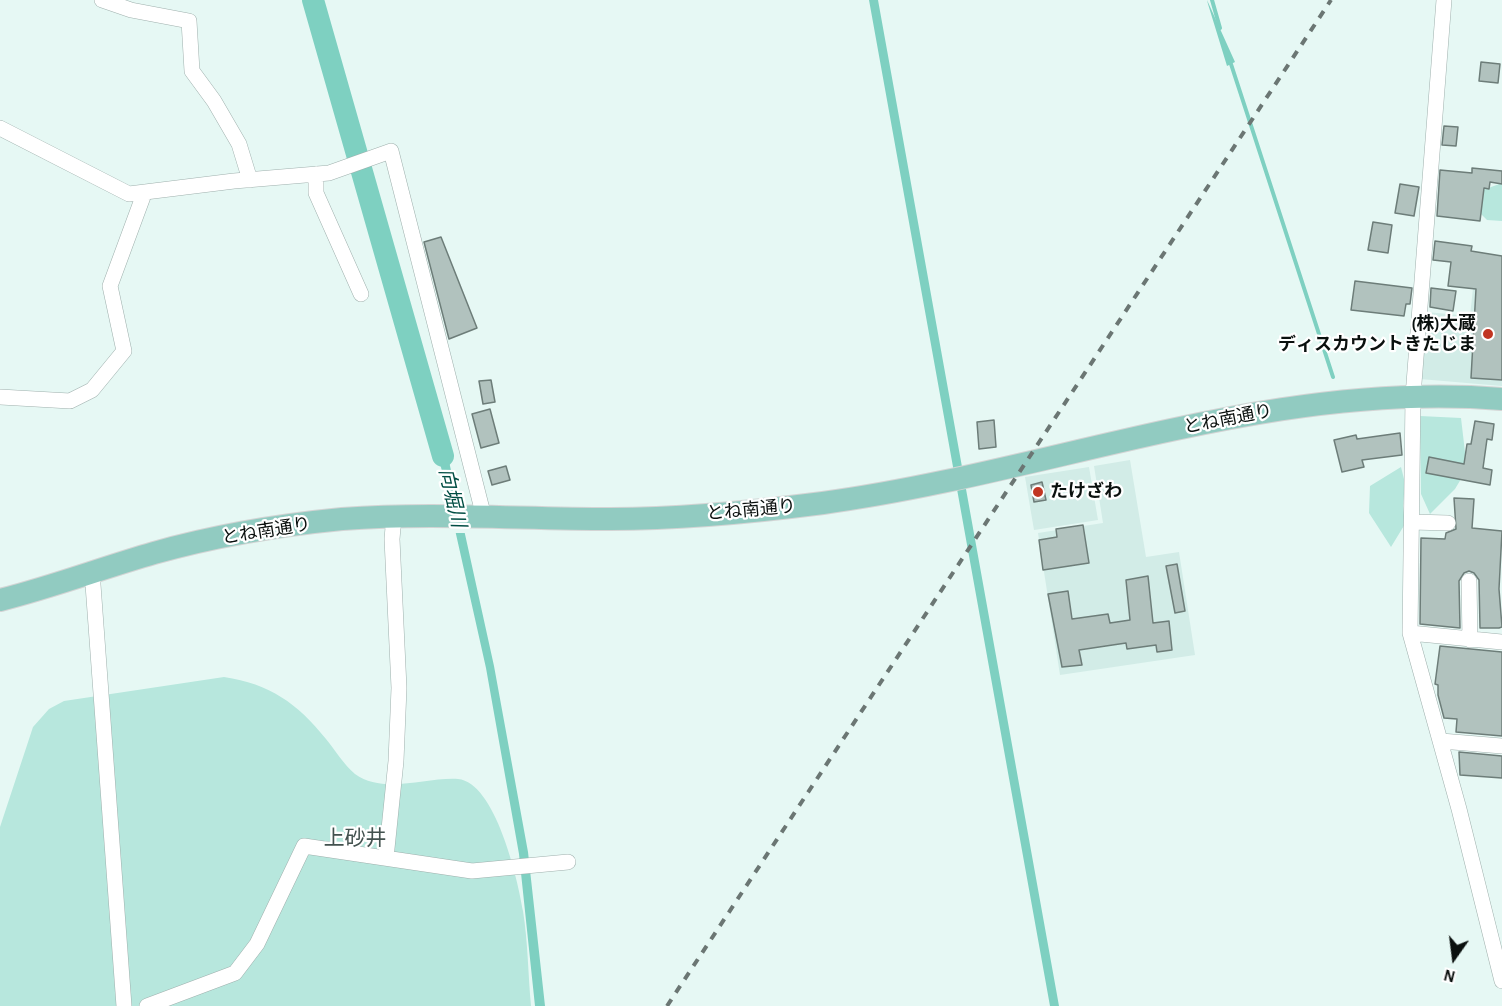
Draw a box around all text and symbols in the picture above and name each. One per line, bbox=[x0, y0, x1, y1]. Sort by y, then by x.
place label: (株)大蔵 ディスカウントきたじま bbox=[1278, 313, 1476, 356]
marker: (株)大蔵 ディスカウントきたじま bbox=[1481, 327, 1495, 341]
street label: とね南通り bbox=[1182, 400, 1274, 438]
water label: 向堀川 bbox=[434, 466, 470, 530]
place label: たけざわ bbox=[1050, 481, 1122, 503]
marker: たけざわ bbox=[1031, 485, 1045, 499]
street label: とね南通り bbox=[705, 495, 797, 525]
street label: とね南通り bbox=[220, 513, 312, 549]
district label: 上砂井 bbox=[324, 826, 386, 852]
north arrow bbox=[1424, 928, 1484, 988]
text: N bbox=[1442, 966, 1457, 985]

